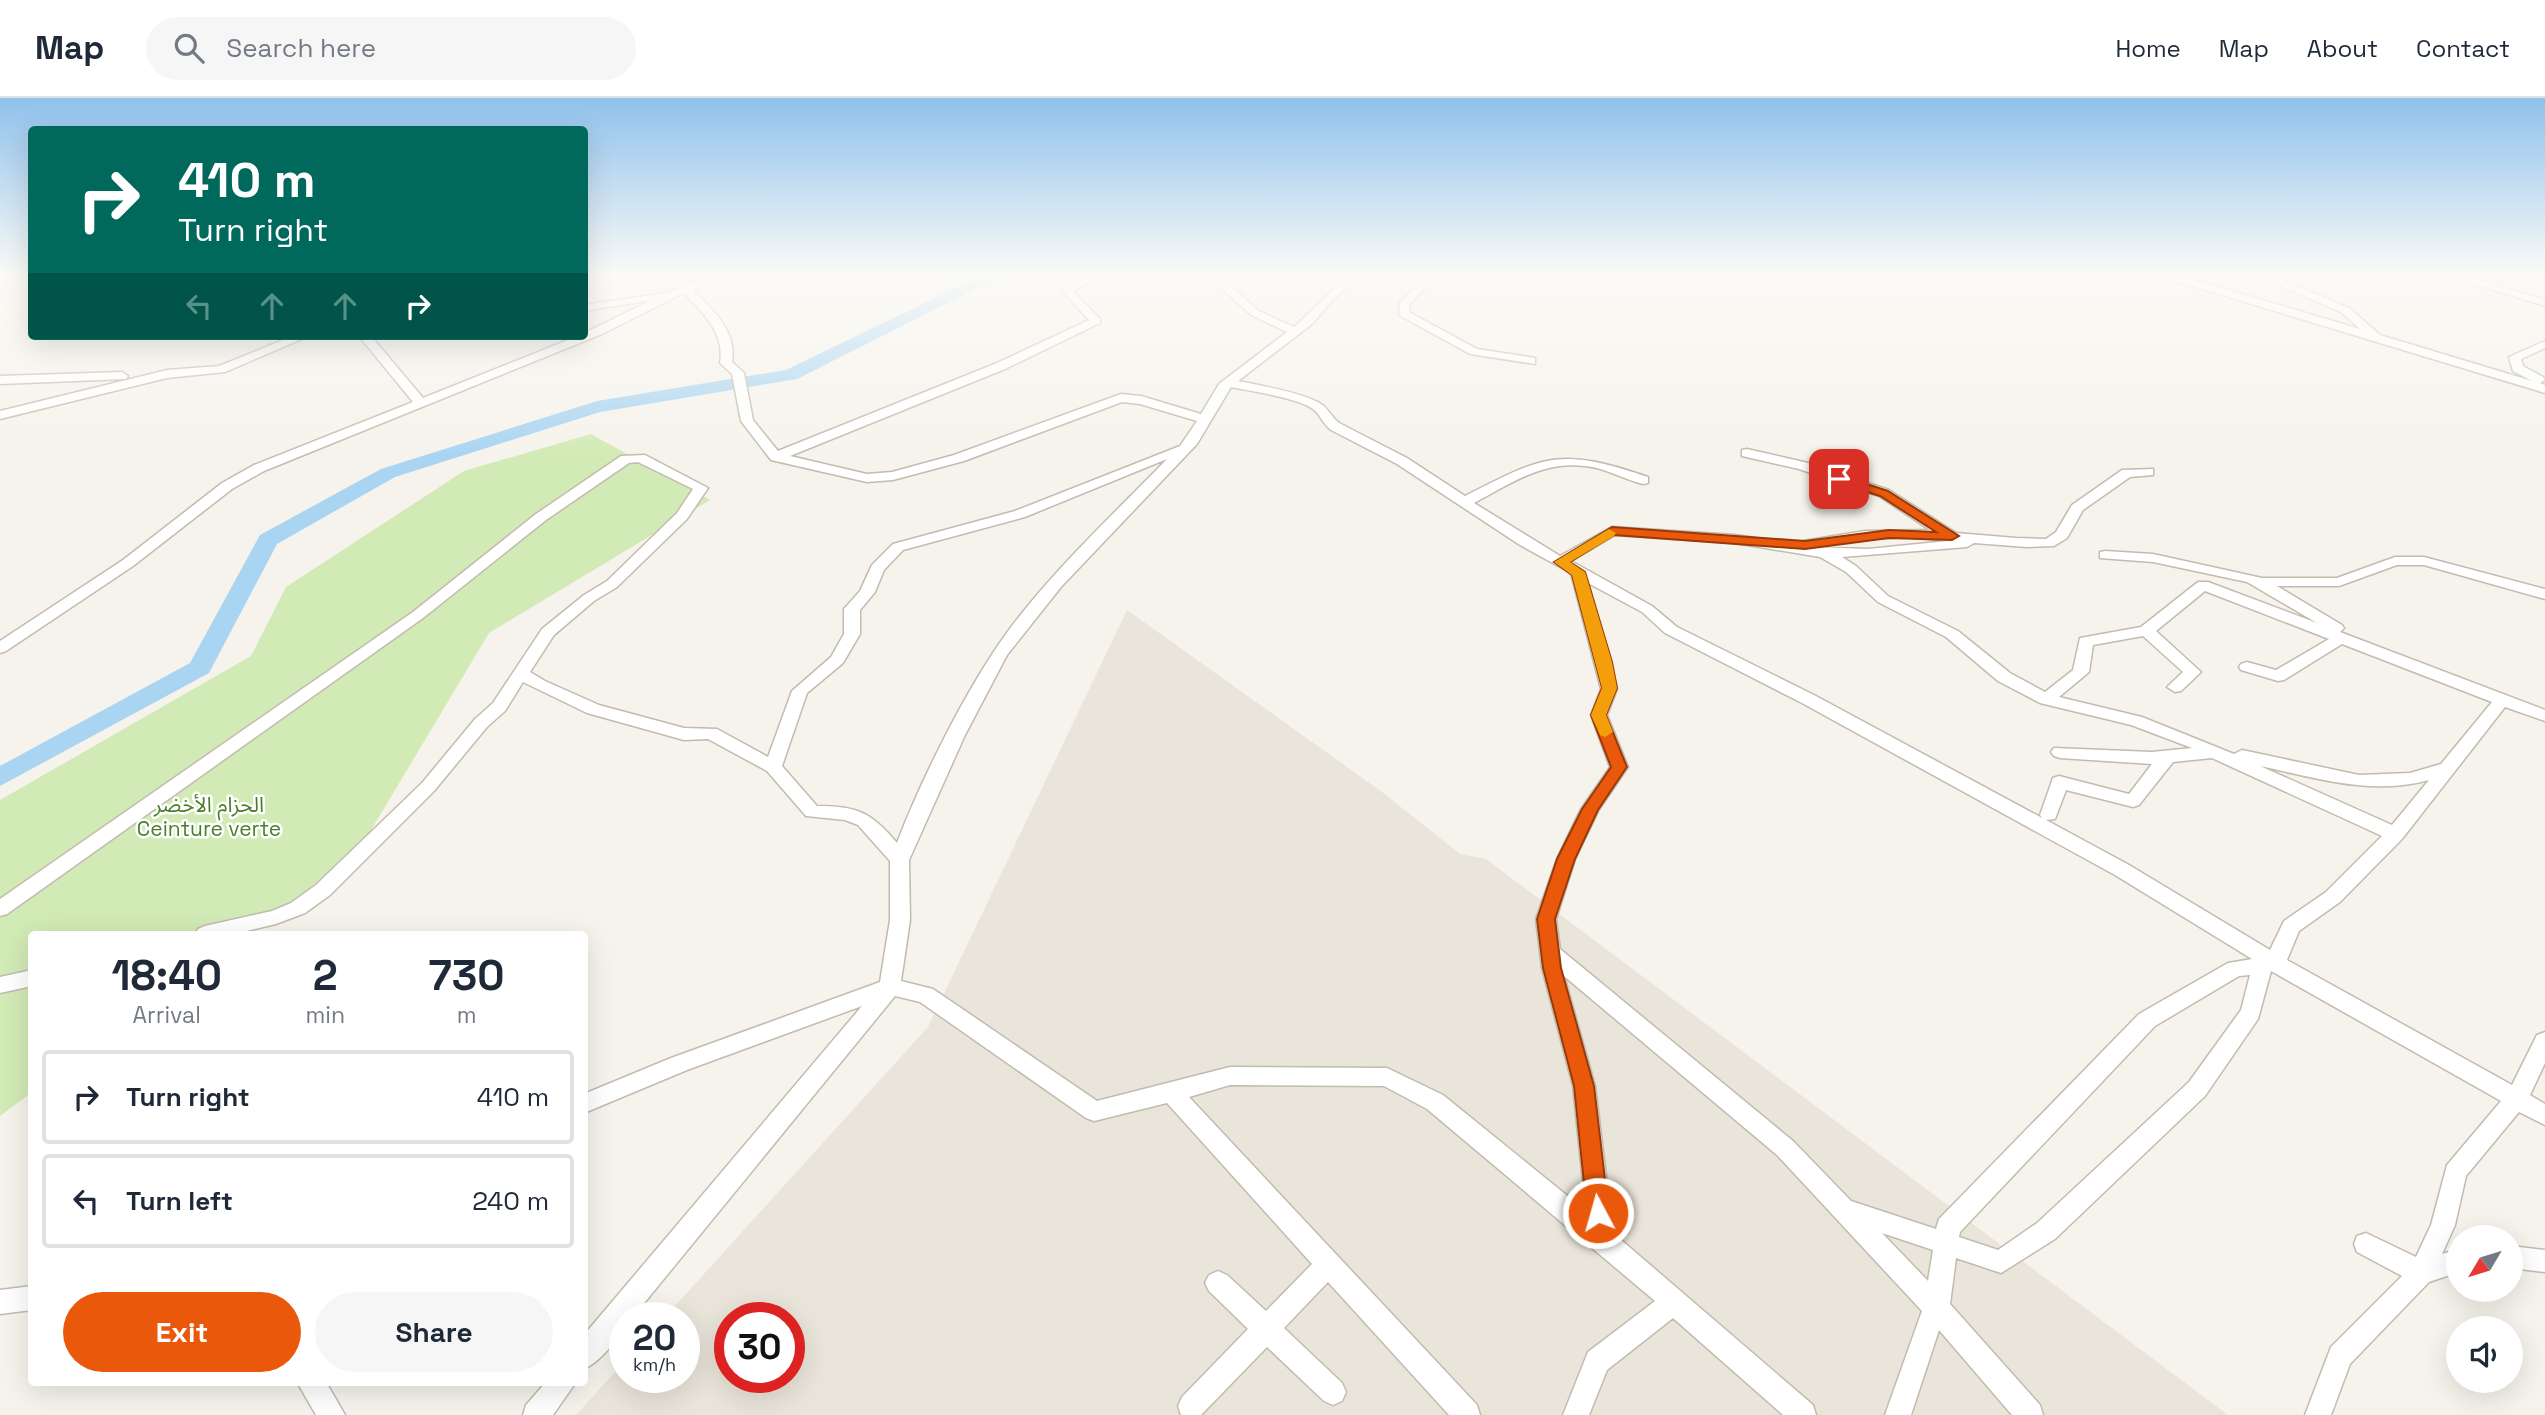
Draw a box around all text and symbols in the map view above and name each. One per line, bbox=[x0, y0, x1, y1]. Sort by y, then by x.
search box bbox=[146, 17, 636, 80]
text: Map bbox=[35, 27, 104, 69]
icon: search bbox=[170, 29, 208, 67]
text: Search here bbox=[226, 31, 376, 65]
text: Home bbox=[2115, 33, 2181, 64]
text: Map bbox=[2219, 33, 2269, 64]
text: About bbox=[2307, 33, 2378, 64]
text: Contact bbox=[2416, 33, 2510, 64]
text: 410 m bbox=[178, 149, 316, 211]
icon: right bbox=[63, 154, 154, 245]
text: Turn right bbox=[178, 210, 328, 250]
icon: left bbox=[180, 287, 218, 325]
icon: ahead bbox=[253, 287, 291, 325]
icon: ahead bbox=[326, 287, 364, 325]
icon: right bbox=[399, 287, 437, 325]
pin bbox=[1809, 449, 1869, 509]
icon: arrive bbox=[1820, 460, 1858, 498]
park label: الحزام الأخضر Ceinture verte bbox=[137, 791, 281, 842]
text: 18:40 bbox=[111, 949, 222, 1002]
text: 2 bbox=[313, 949, 338, 1002]
text: 730 bbox=[429, 949, 505, 1002]
text: Arrival bbox=[133, 1000, 201, 1030]
text: min bbox=[306, 1000, 345, 1030]
text: m bbox=[457, 1000, 476, 1030]
icon: right bbox=[67, 1078, 105, 1116]
text: Turn right bbox=[126, 1080, 250, 1114]
text: 410 m bbox=[477, 1080, 549, 1114]
position arrow bbox=[1561, 1176, 1635, 1250]
icon: left bbox=[67, 1182, 105, 1220]
text: Turn left bbox=[126, 1184, 233, 1218]
text: 240 m bbox=[472, 1184, 549, 1218]
north arrow bbox=[2446, 1225, 2524, 1302]
map controls bbox=[2446, 1225, 2523, 1393]
button: Exit bbox=[63, 1292, 301, 1372]
button: Share bbox=[315, 1292, 553, 1372]
speed limit sign: 30 bbox=[714, 1302, 805, 1393]
text: 20 bbox=[633, 1316, 676, 1360]
button: sound bbox=[2446, 1316, 2523, 1393]
text: km/h bbox=[633, 1353, 676, 1376]

